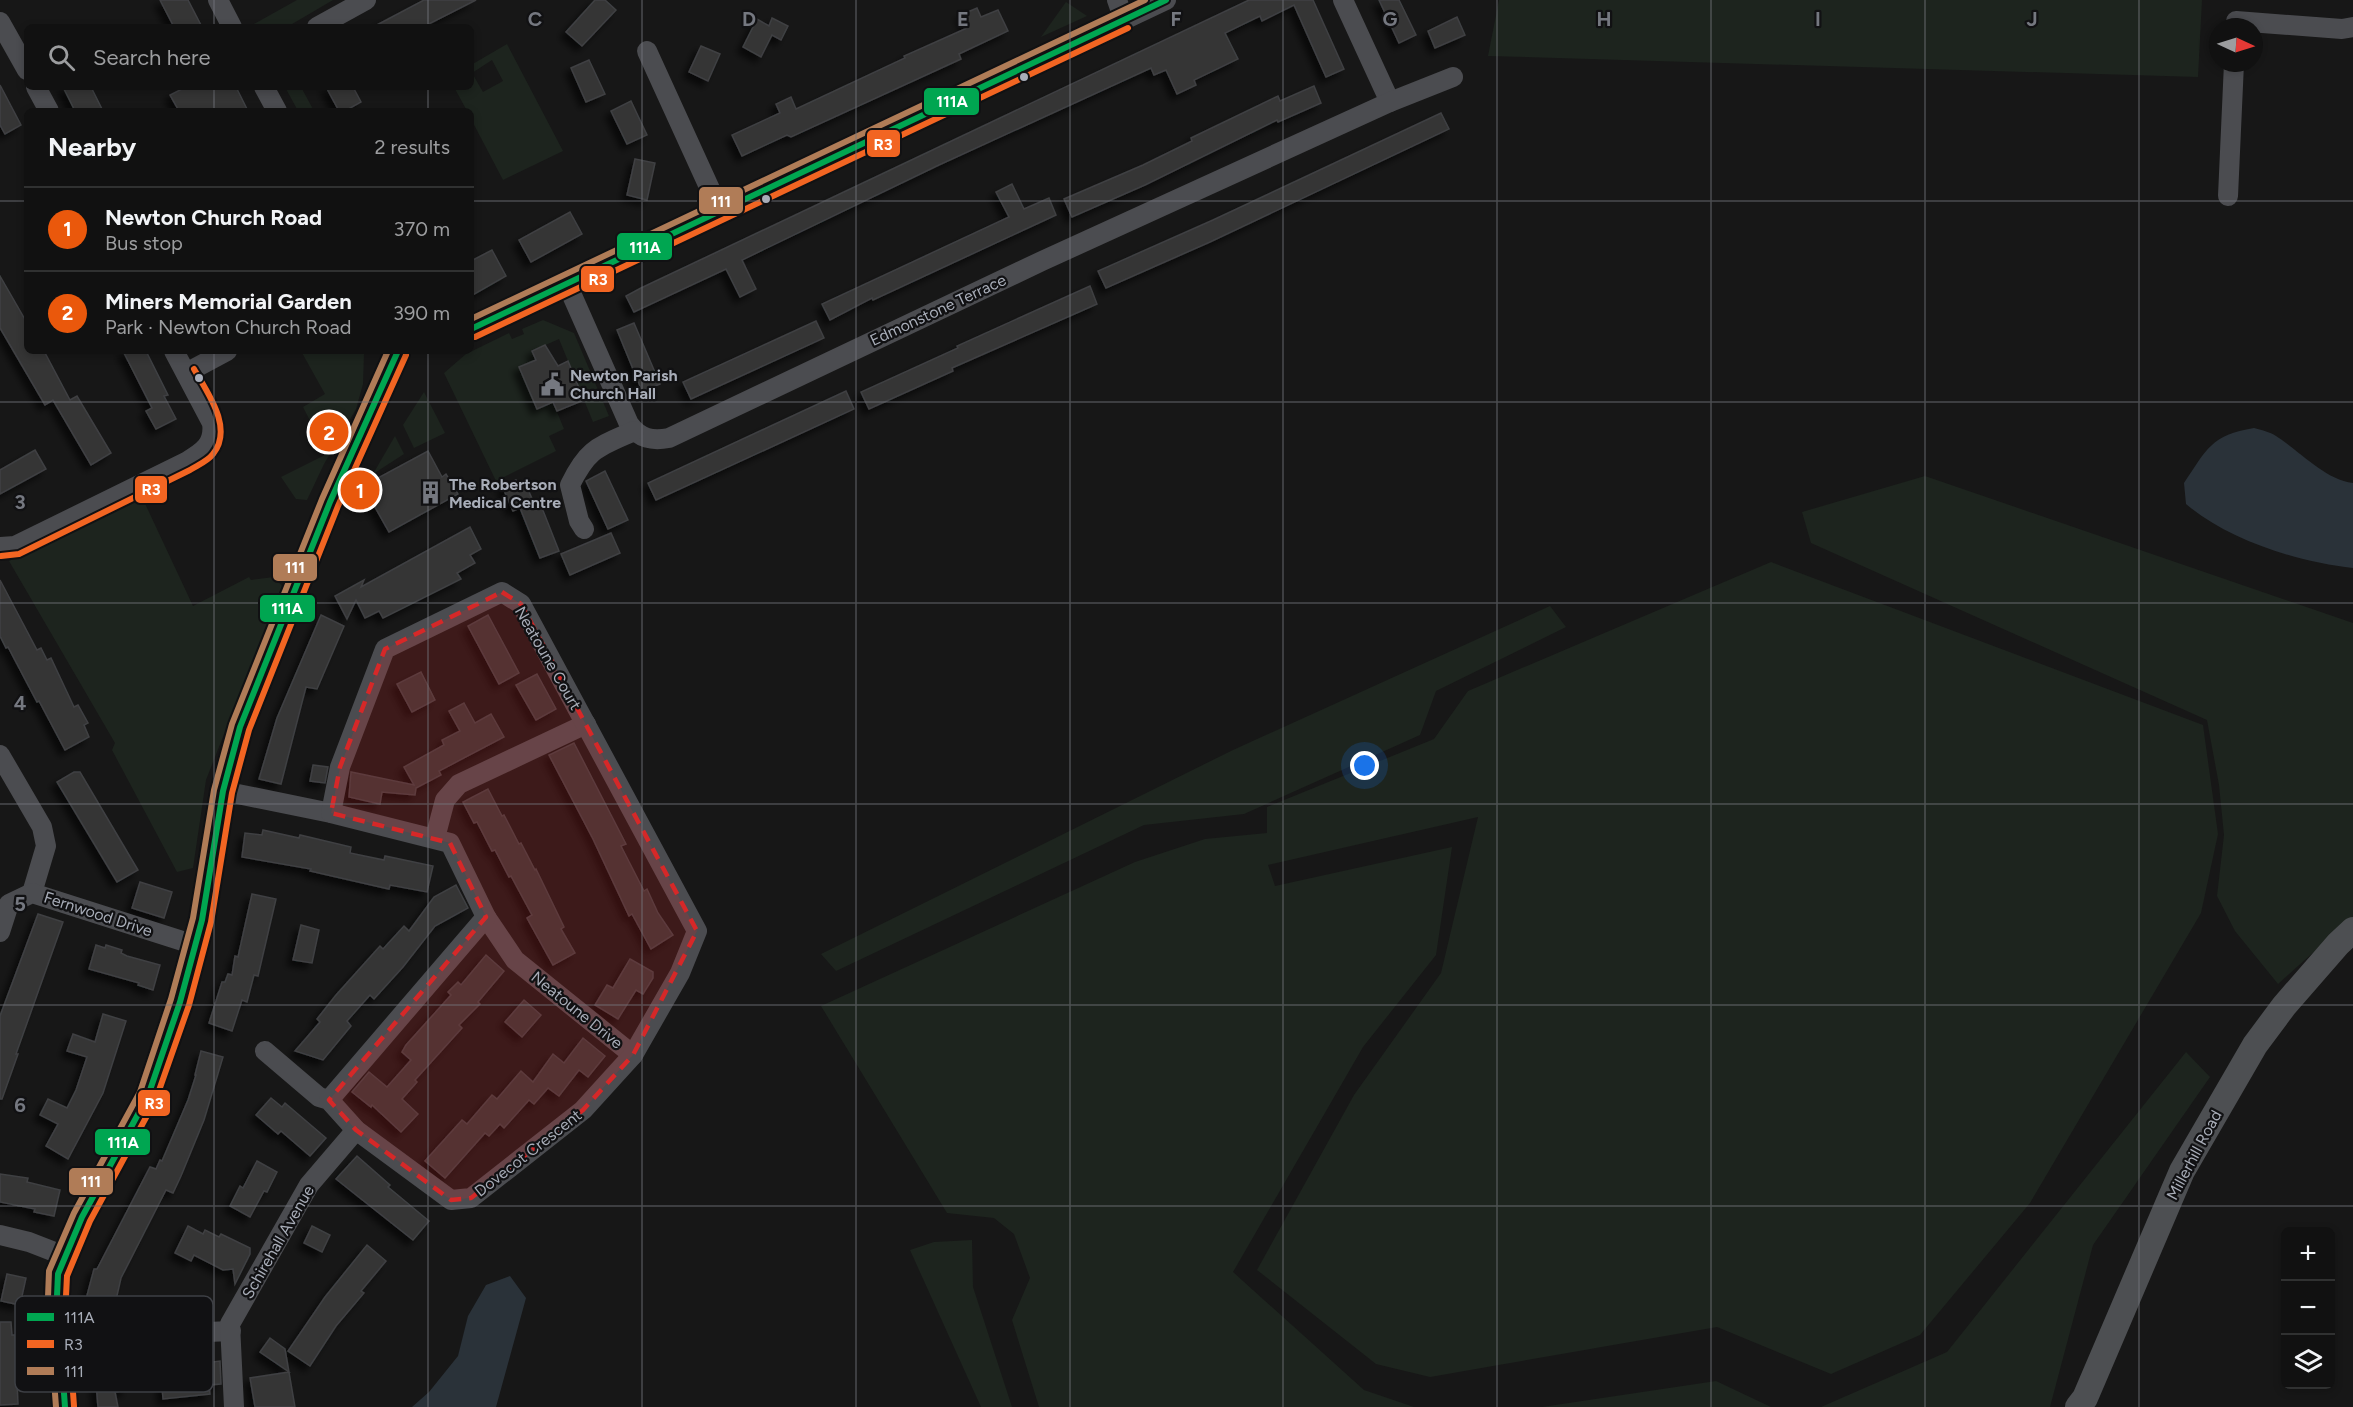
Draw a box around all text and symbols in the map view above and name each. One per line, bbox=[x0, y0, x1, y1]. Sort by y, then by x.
text: C bbox=[528, 7, 542, 31]
text: D bbox=[742, 7, 756, 31]
text: E bbox=[957, 7, 969, 31]
text: F bbox=[1170, 7, 1182, 31]
text: G bbox=[1383, 7, 1398, 31]
text: H bbox=[1597, 7, 1612, 31]
text: I bbox=[1815, 7, 1821, 31]
text: J bbox=[2026, 7, 2038, 31]
north arrow bbox=[2209, 18, 2263, 72]
search box bbox=[24, 24, 474, 90]
icon: search bbox=[45, 41, 78, 74]
text: Search here bbox=[93, 44, 211, 71]
unlabelled marker bbox=[1018, 71, 1030, 83]
line badge: 111A bbox=[923, 87, 980, 116]
text: 111A bbox=[936, 92, 968, 111]
line badge: R3 bbox=[866, 129, 901, 158]
text: Nearby bbox=[48, 131, 136, 163]
text: 2 results bbox=[374, 135, 450, 159]
text: R3 bbox=[873, 135, 893, 154]
line badge: 111 bbox=[698, 186, 744, 215]
text: 111 bbox=[711, 192, 731, 211]
unlabelled marker bbox=[760, 193, 772, 205]
text: Newton Church Road bbox=[105, 204, 322, 231]
text: 1 bbox=[63, 217, 72, 241]
text: 370 m bbox=[394, 217, 450, 241]
text: Bus stop bbox=[105, 231, 183, 255]
line badge: 111A bbox=[616, 232, 673, 261]
text: 111A bbox=[629, 238, 661, 257]
line badge: R3 bbox=[580, 265, 615, 293]
text: R3 bbox=[588, 270, 608, 289]
street label: Edmonstone Terrace bbox=[867, 270, 1009, 350]
text: Miners Memorial Garden bbox=[105, 288, 352, 315]
text: 2 bbox=[62, 301, 73, 325]
text: 390 m bbox=[393, 301, 450, 325]
text: Park · Newton Church Road bbox=[105, 315, 351, 339]
place label: Newton Parish Church Hall bbox=[570, 366, 678, 403]
public building icon: Newton Parish Church Hall bbox=[539, 371, 565, 397]
unlabelled marker bbox=[193, 372, 205, 384]
pin: 2 bbox=[310, 410, 348, 454]
pin: 1 bbox=[340, 468, 380, 512]
line badge: R3 bbox=[134, 475, 168, 504]
place label: The Robertson Medical Centre bbox=[449, 475, 561, 512]
text: R3 bbox=[141, 480, 161, 499]
building icon: The Robertson Medical Centre bbox=[418, 480, 444, 506]
text: 3 bbox=[14, 490, 26, 514]
line badge: 111 bbox=[272, 553, 318, 582]
text: 111 bbox=[285, 558, 305, 577]
line badge: 111A bbox=[259, 594, 316, 623]
text: 111A bbox=[271, 599, 303, 618]
street label: Neatoune Court bbox=[511, 603, 585, 713]
text: 4 bbox=[14, 691, 27, 715]
your location bbox=[1350, 751, 1379, 780]
street label: Fernwood Drive bbox=[41, 888, 155, 941]
text: 5 bbox=[14, 892, 26, 916]
street label: Neatoune Drive bbox=[527, 967, 627, 1053]
line badge: R3 bbox=[137, 1089, 171, 1117]
text: 6 bbox=[14, 1093, 26, 1117]
text: R3 bbox=[144, 1094, 164, 1113]
street label: Dovecot Crescent bbox=[471, 1105, 585, 1201]
street label: Millerhill Road bbox=[2162, 1107, 2226, 1203]
line badge: 111A bbox=[94, 1128, 151, 1156]
text: 111A bbox=[107, 1133, 139, 1152]
line badge: 111 bbox=[68, 1167, 114, 1196]
text: 111 bbox=[81, 1172, 101, 1191]
street label: Schirehall Avenue bbox=[238, 1182, 318, 1302]
map controls bbox=[2281, 1227, 2335, 1389]
button: + bbox=[2281, 1227, 2335, 1281]
button: − bbox=[2281, 1281, 2335, 1335]
legend bbox=[15, 1296, 213, 1392]
text: 111A bbox=[64, 1308, 95, 1327]
text: R3 bbox=[64, 1335, 83, 1354]
button: layers bbox=[2281, 1335, 2335, 1389]
text: 111 bbox=[64, 1362, 84, 1381]

